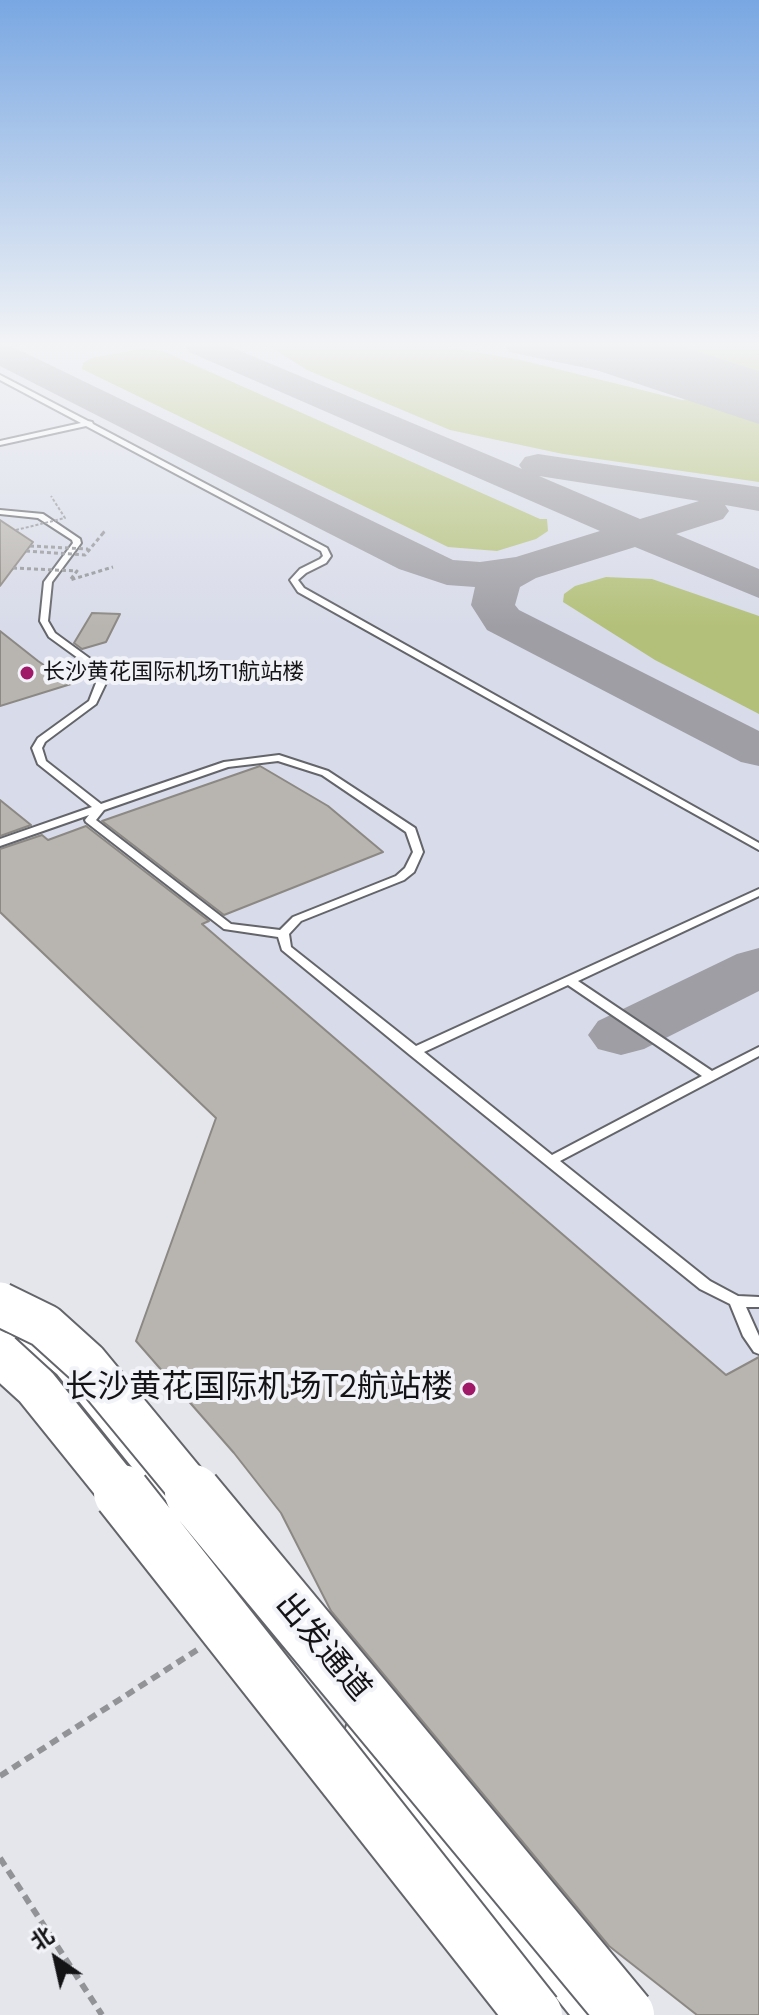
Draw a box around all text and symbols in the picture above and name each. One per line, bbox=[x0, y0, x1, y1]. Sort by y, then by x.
place label: 长沙黄花国际机场T1航站楼 bbox=[43, 660, 304, 686]
marker: 长沙黄花国际机场T1航站楼 bbox=[18, 664, 36, 682]
place label: 长沙黄花国际机场T2航站楼 bbox=[65, 1370, 453, 1408]
marker: 长沙黄花国际机场T2航站楼 bbox=[460, 1380, 478, 1398]
street label: 出发通道 bbox=[266, 1587, 378, 1709]
north arrow bbox=[16, 1919, 96, 1999]
text: 北 bbox=[25, 1921, 60, 1957]

